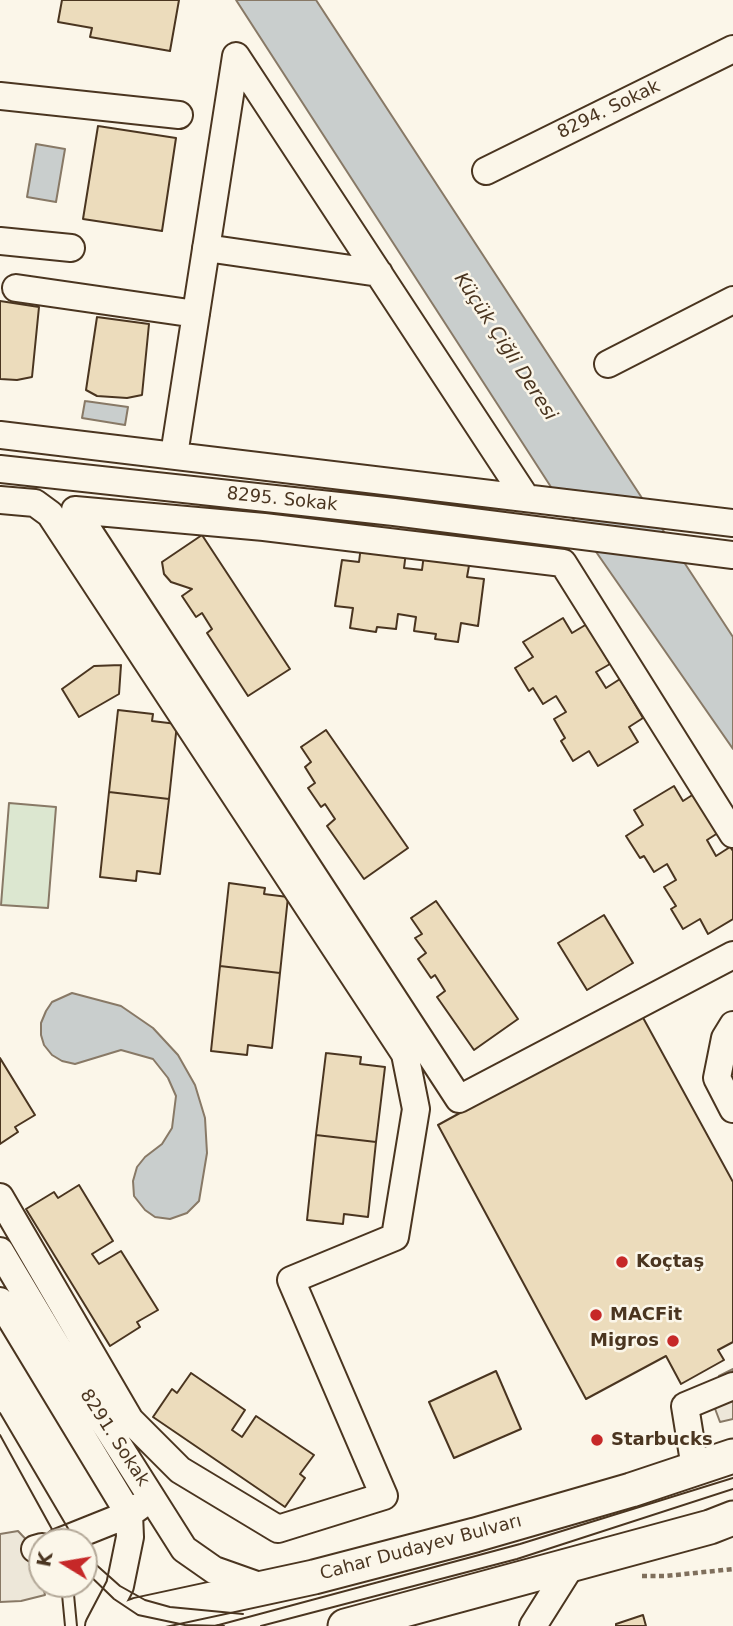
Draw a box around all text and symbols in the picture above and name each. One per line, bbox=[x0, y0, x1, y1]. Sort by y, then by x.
street label: 8294. Sokak bbox=[554, 76, 664, 144]
water label: Küçük Çiğli Deresi bbox=[449, 269, 561, 425]
street label: 8295. Sokak bbox=[226, 483, 338, 517]
place label: Koçtaş bbox=[636, 1251, 704, 1273]
marker: Koçtaş bbox=[614, 1254, 630, 1270]
place label: MACFit bbox=[610, 1304, 682, 1326]
marker: MACFit bbox=[588, 1307, 604, 1323]
place label: Migros bbox=[590, 1330, 659, 1352]
marker: Migros bbox=[665, 1333, 681, 1349]
street label: 8291. Sokak bbox=[75, 1385, 153, 1491]
place label: Starbucks bbox=[611, 1429, 713, 1451]
marker: Starbucks bbox=[589, 1432, 605, 1448]
street label: Cahar Dudayev Bulvarı bbox=[318, 1511, 524, 1585]
north arrow bbox=[28, 1528, 98, 1598]
text: K bbox=[32, 1550, 57, 1569]

